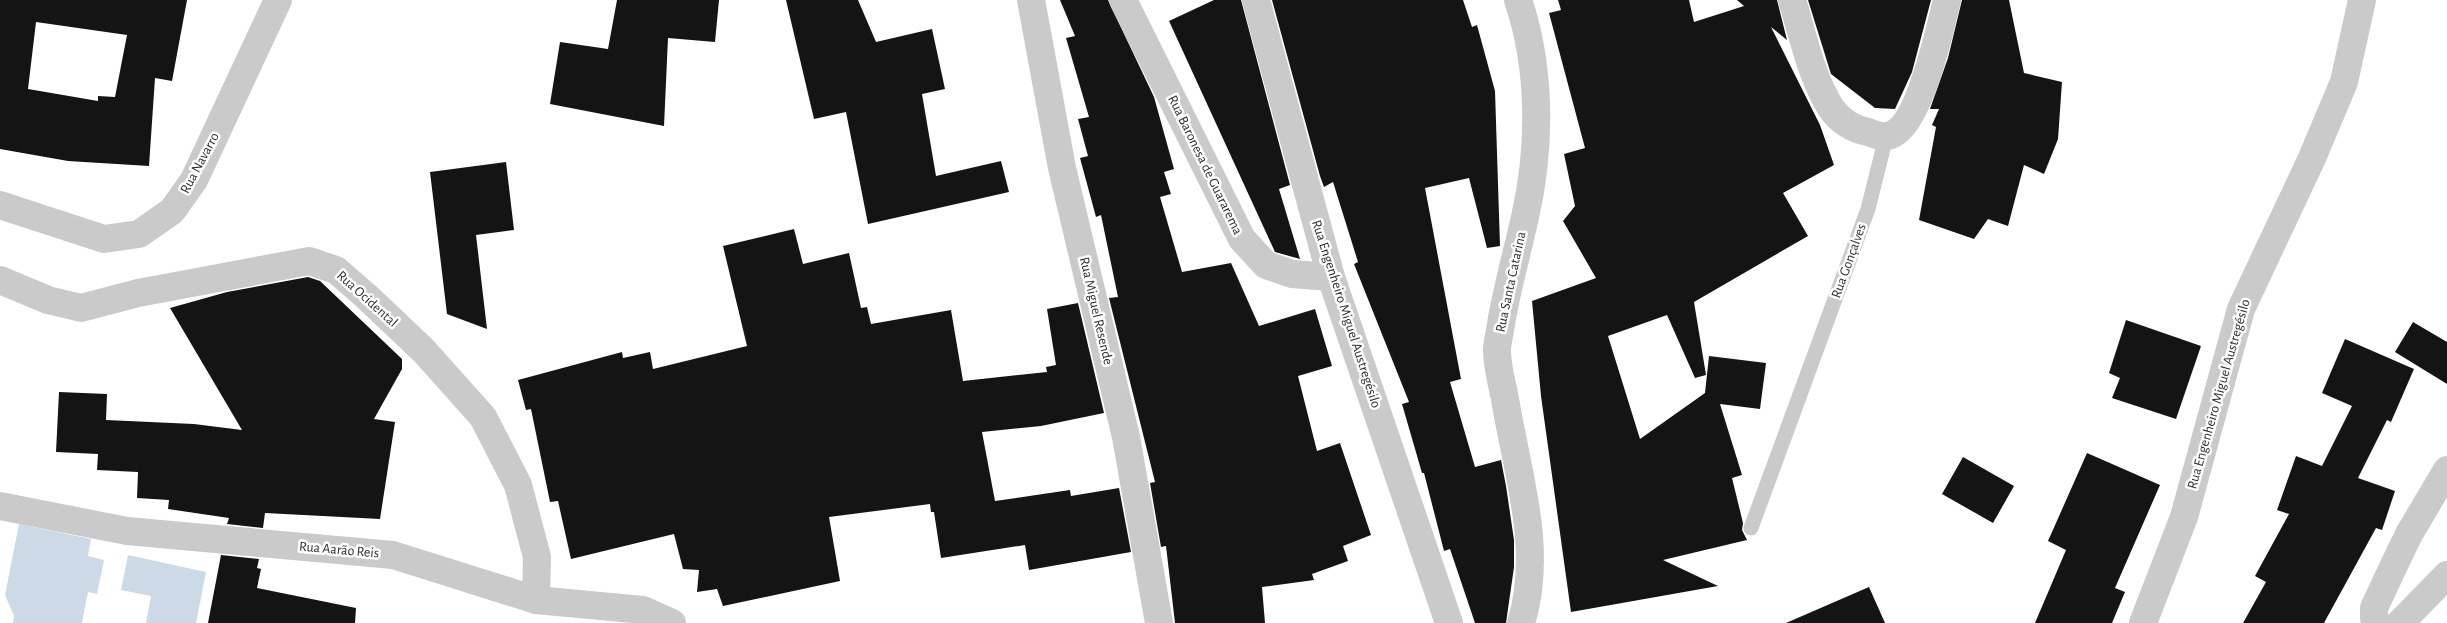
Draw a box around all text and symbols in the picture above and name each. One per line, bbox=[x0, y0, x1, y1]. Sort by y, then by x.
street label: Rua Baronesa de Guararema bbox=[1165, 93, 1245, 237]
street label: Rua Navarro bbox=[178, 130, 222, 196]
street label: Rua Engenheiro Miguel Austregésilo bbox=[1309, 218, 1383, 410]
street label: Rua Gonçalves bbox=[1829, 222, 1869, 300]
street label: Rua Santa Catarina bbox=[1493, 230, 1529, 334]
street label: Rua Miguel Resende bbox=[1077, 256, 1115, 366]
street label: Rua Ocidental bbox=[334, 268, 400, 330]
street label: Rua Engenheiro Miguel Austregésilo bbox=[2185, 297, 2253, 490]
street label: Rua Aarão Reis bbox=[298, 540, 380, 560]

